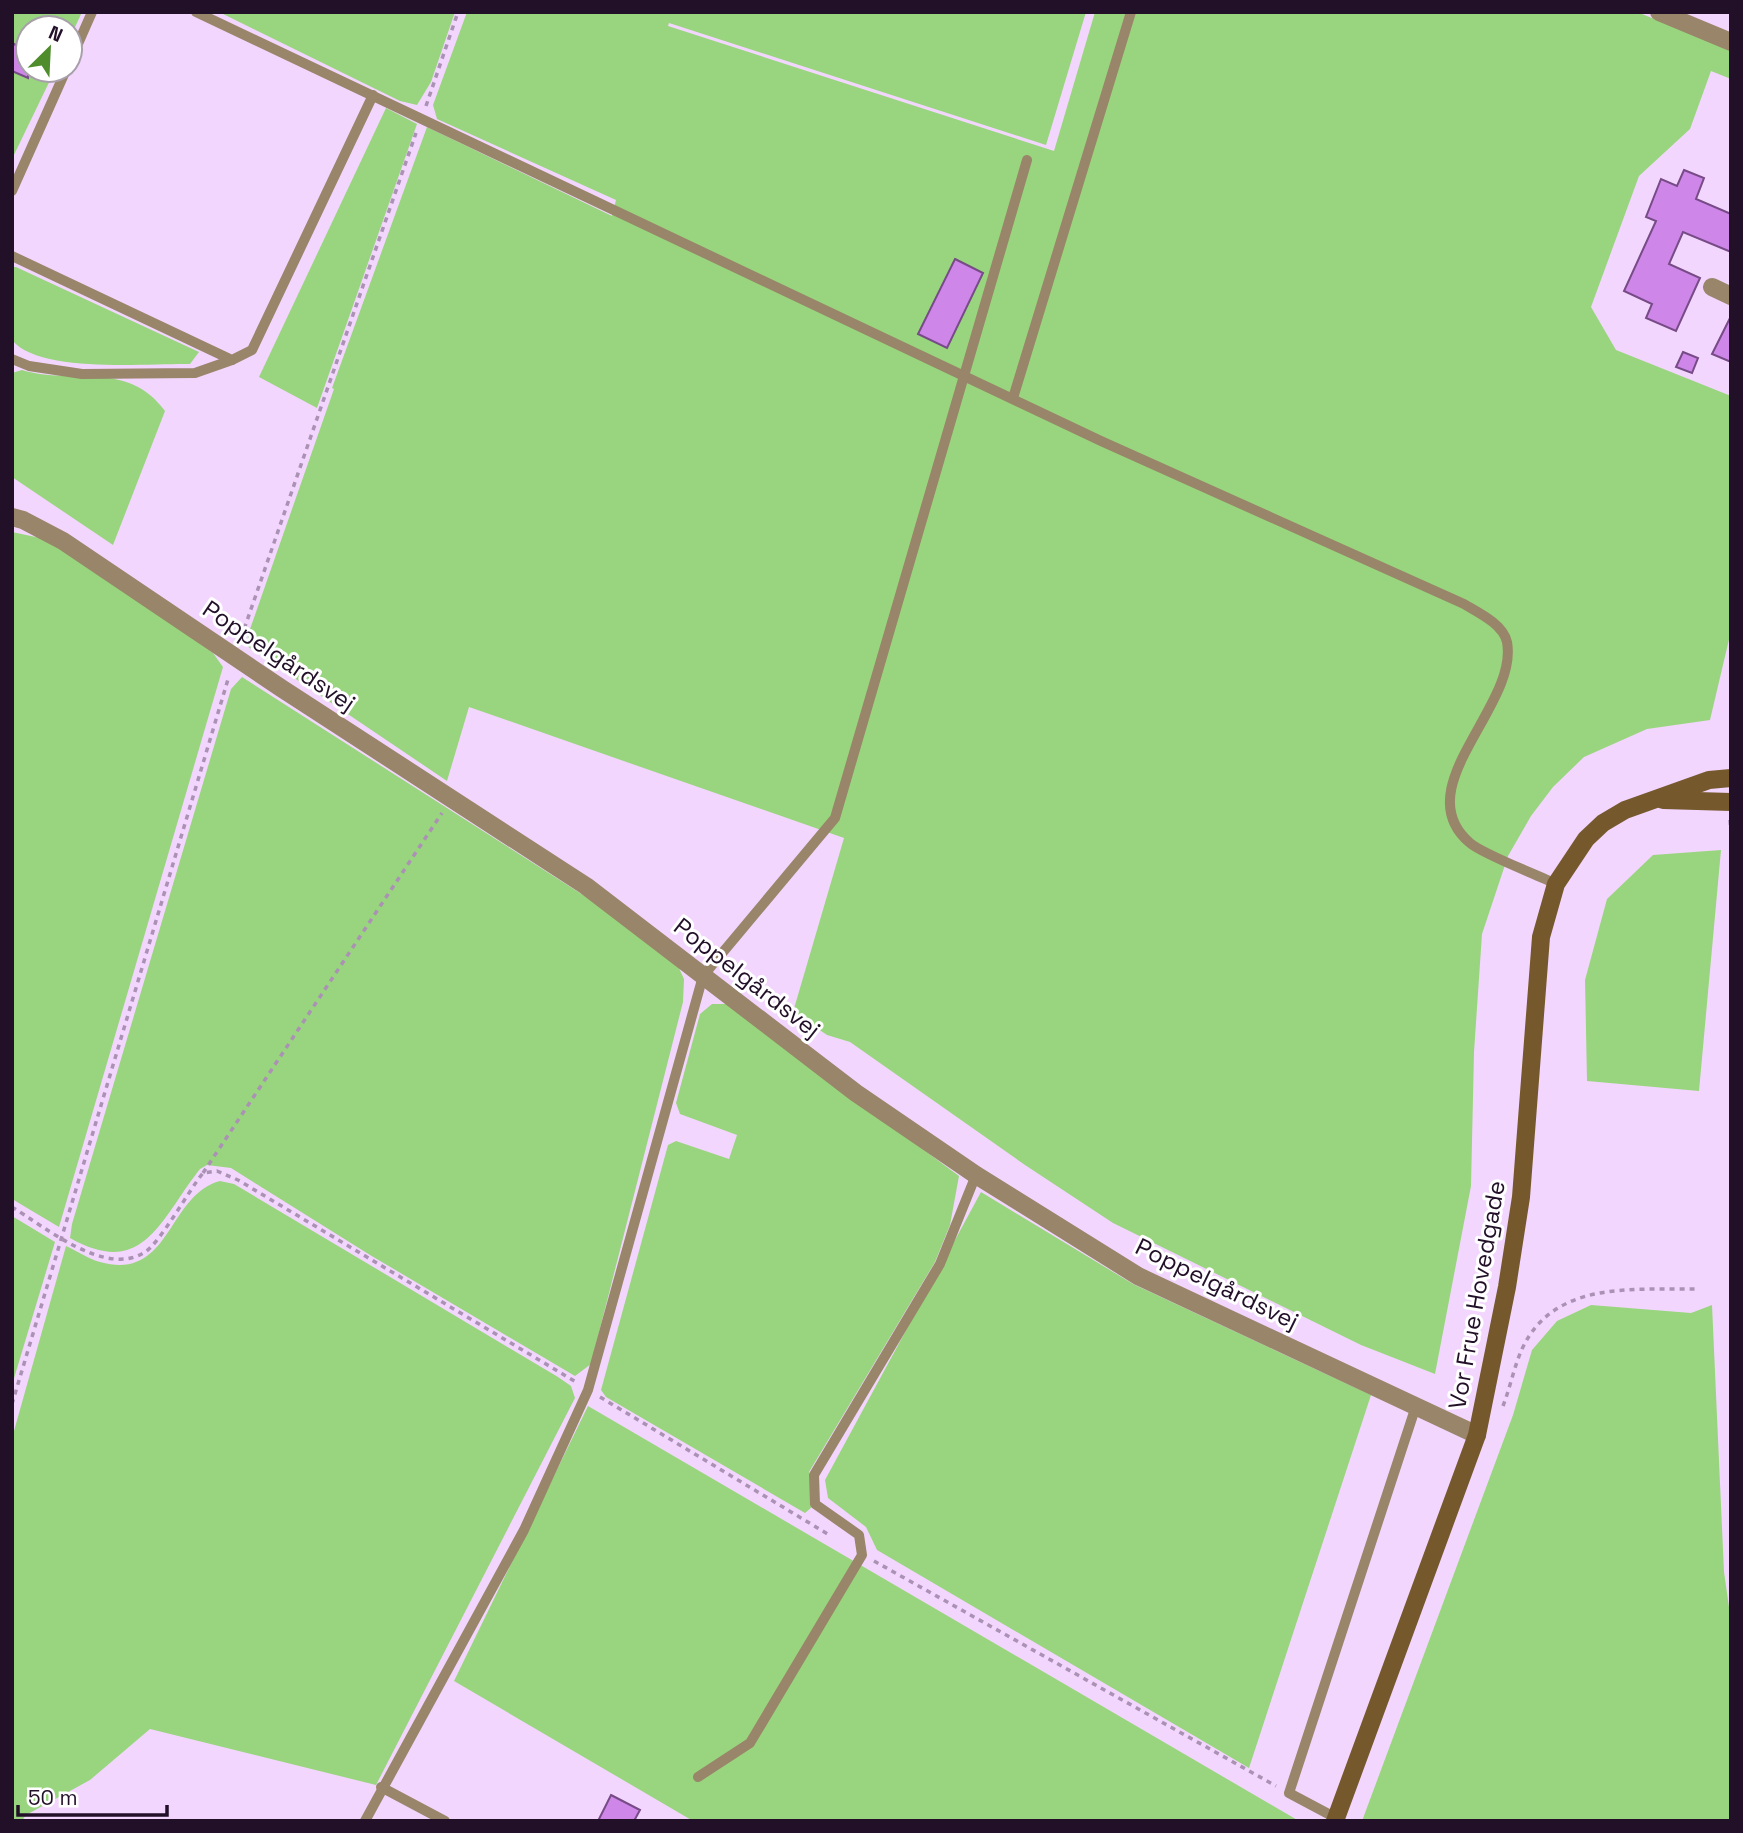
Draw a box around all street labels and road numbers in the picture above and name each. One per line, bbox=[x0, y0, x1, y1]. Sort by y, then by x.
street label: Poppelgårdsvej bbox=[197, 593, 362, 718]
street label: Poppelgårdsvej bbox=[668, 911, 827, 1045]
street label: Vor Frue Hovedgade bbox=[1441, 1178, 1512, 1412]
street label: Poppelgårdsvej bbox=[1130, 1231, 1304, 1336]

